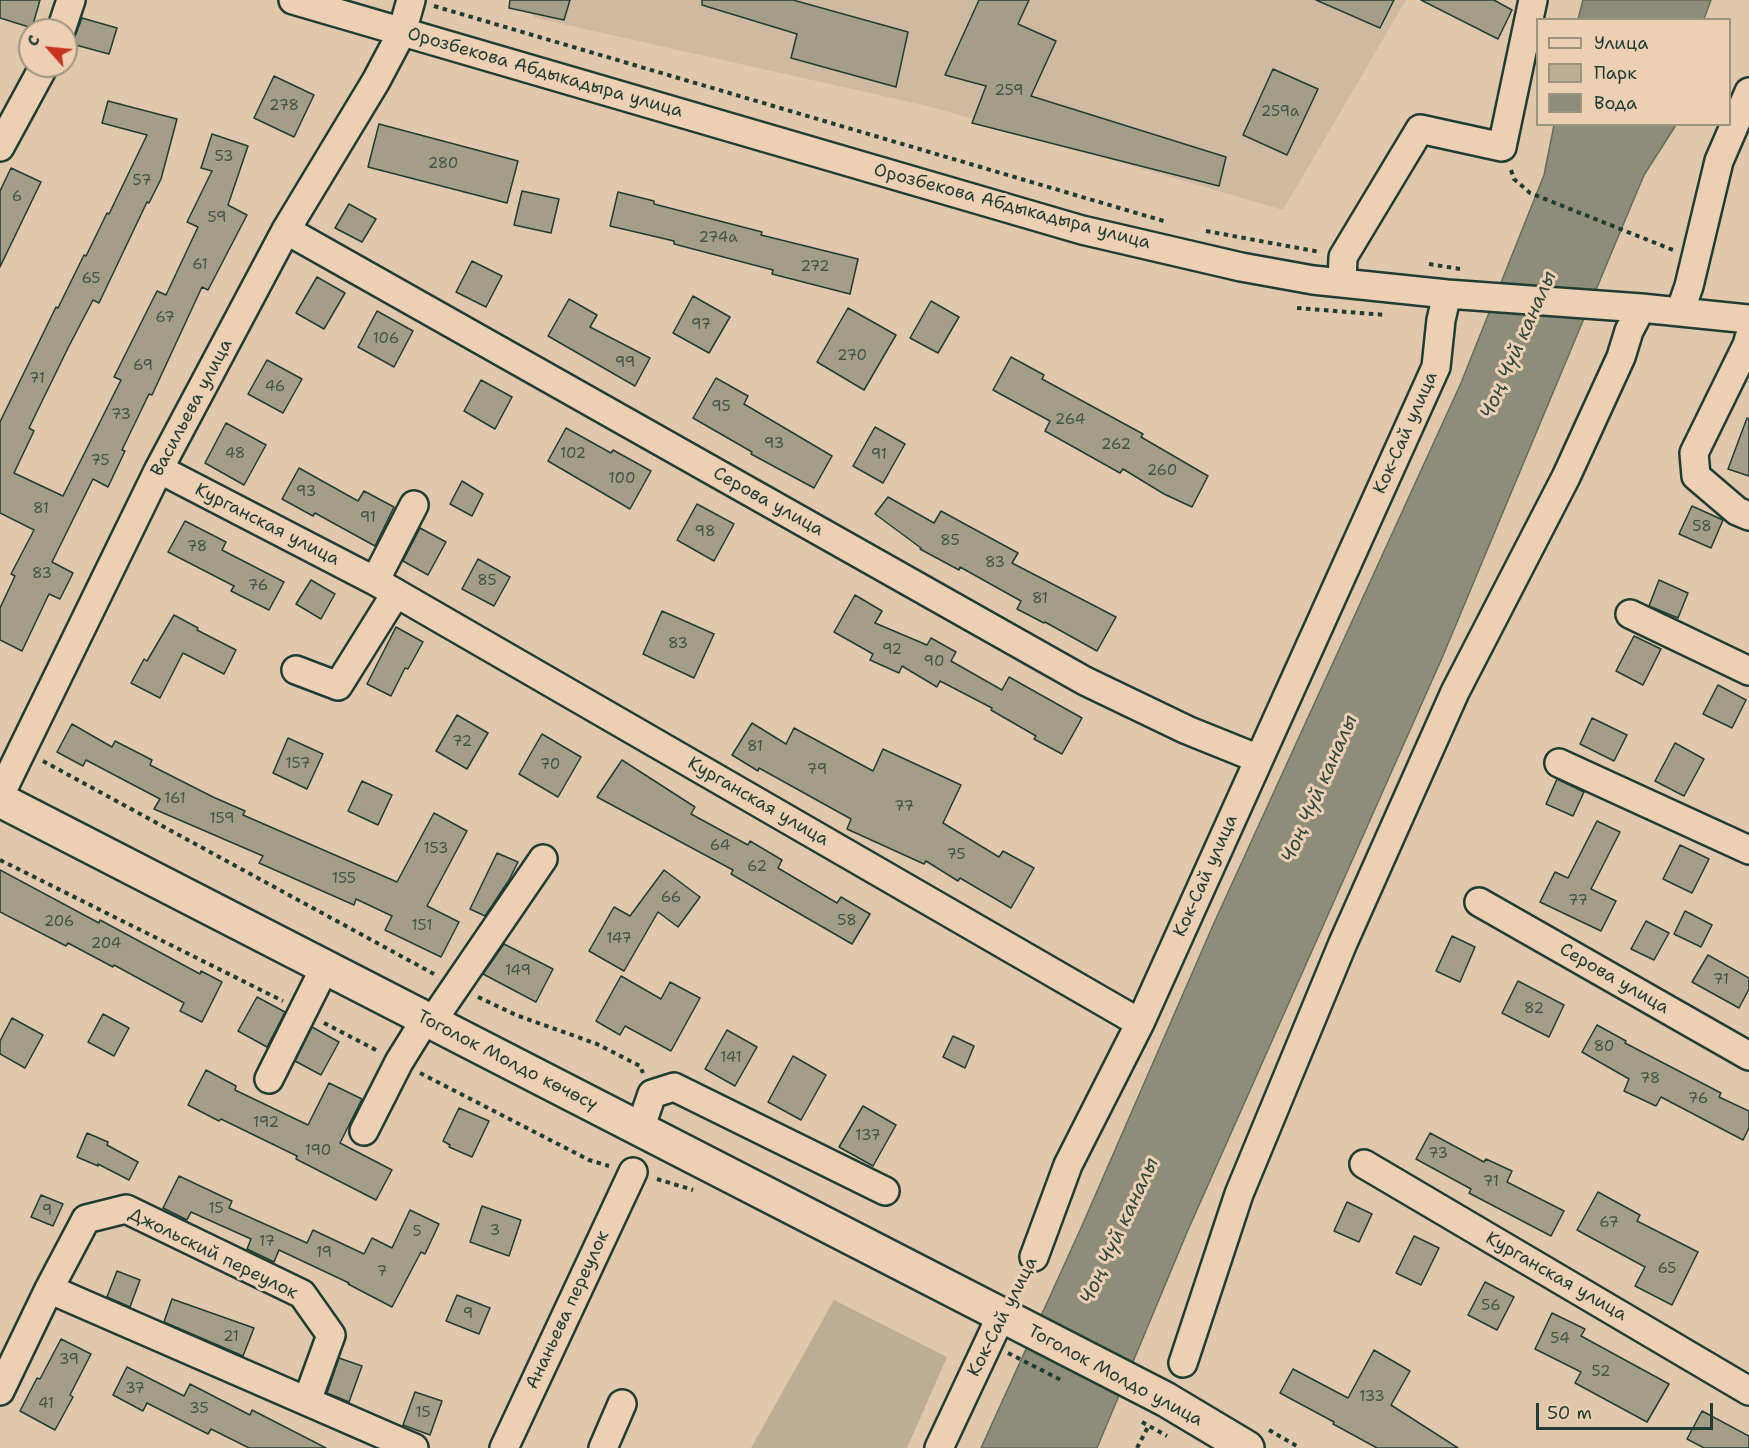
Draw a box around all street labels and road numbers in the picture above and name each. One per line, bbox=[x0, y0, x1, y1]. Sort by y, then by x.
street label: Орозбекова Абдыкадыра улица bbox=[405, 23, 685, 123]
street label: Орозбекова Абдыкадыра улица bbox=[871, 160, 1153, 254]
street label: Васильева улица bbox=[147, 336, 237, 480]
street label: Кок-Сай улица bbox=[1369, 368, 1443, 498]
street label: Серова улица bbox=[709, 463, 827, 541]
street label: Курганская улица bbox=[191, 479, 343, 571]
street label: Курганская улица bbox=[684, 753, 832, 851]
street label: Кок-Сай улица bbox=[1169, 811, 1243, 941]
street label: Серова улица bbox=[1555, 939, 1673, 1019]
street label: Тоголок Молдо көчөсү bbox=[413, 1006, 601, 1116]
street label: Джольский переулок bbox=[125, 1204, 301, 1304]
street label: Ананьева переулок bbox=[522, 1227, 614, 1393]
street label: Курганская улица bbox=[1482, 1228, 1630, 1326]
street label: Кок-Сай улица bbox=[963, 1253, 1043, 1381]
street label: Тоголок Молдо улица bbox=[1024, 1321, 1206, 1431]

